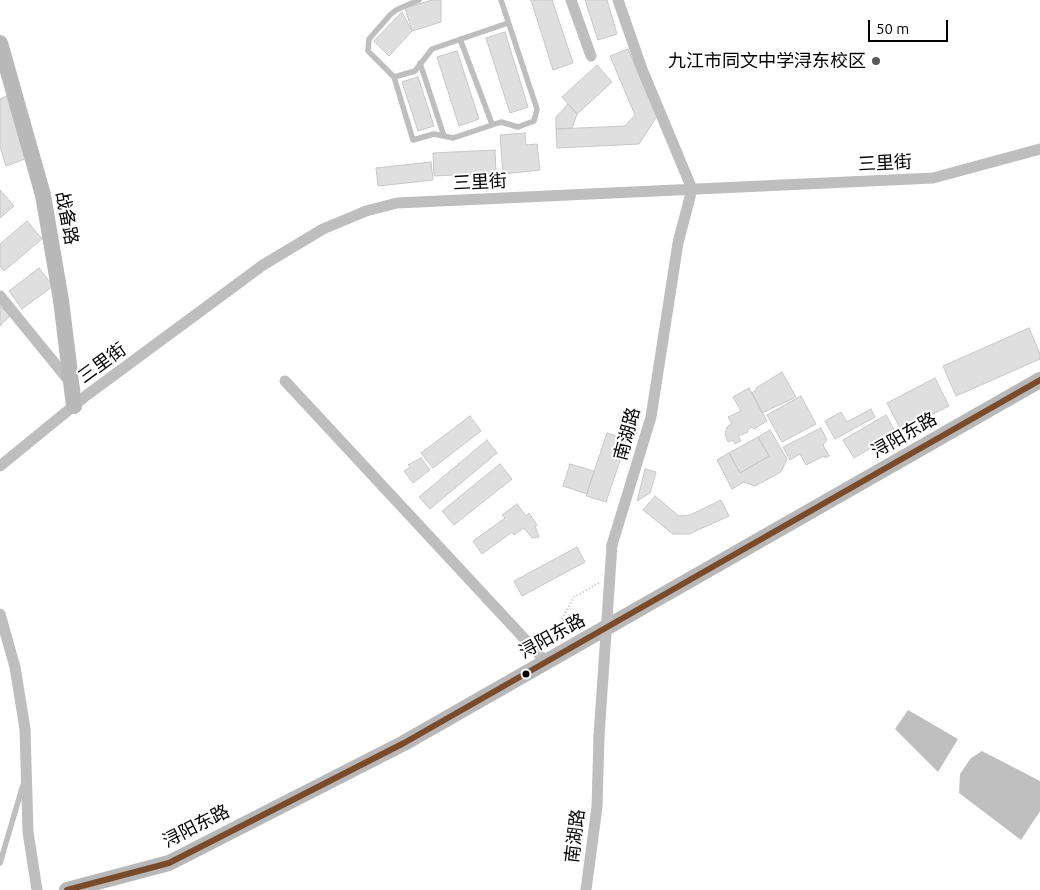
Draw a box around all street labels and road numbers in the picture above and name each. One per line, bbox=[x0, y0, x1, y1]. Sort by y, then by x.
street label: 三里街 bbox=[857, 151, 913, 175]
street label: 三里街 bbox=[452, 170, 508, 194]
street label: 战备路 bbox=[51, 189, 83, 247]
street label: 三里街 bbox=[74, 338, 130, 388]
street label: 南湖路 bbox=[610, 405, 644, 463]
street label: 浔阳东路 bbox=[867, 408, 941, 462]
street label: 浔阳东路 bbox=[515, 609, 589, 663]
street label: 浔阳东路 bbox=[159, 800, 233, 852]
street label: 南湖路 bbox=[561, 808, 589, 864]

